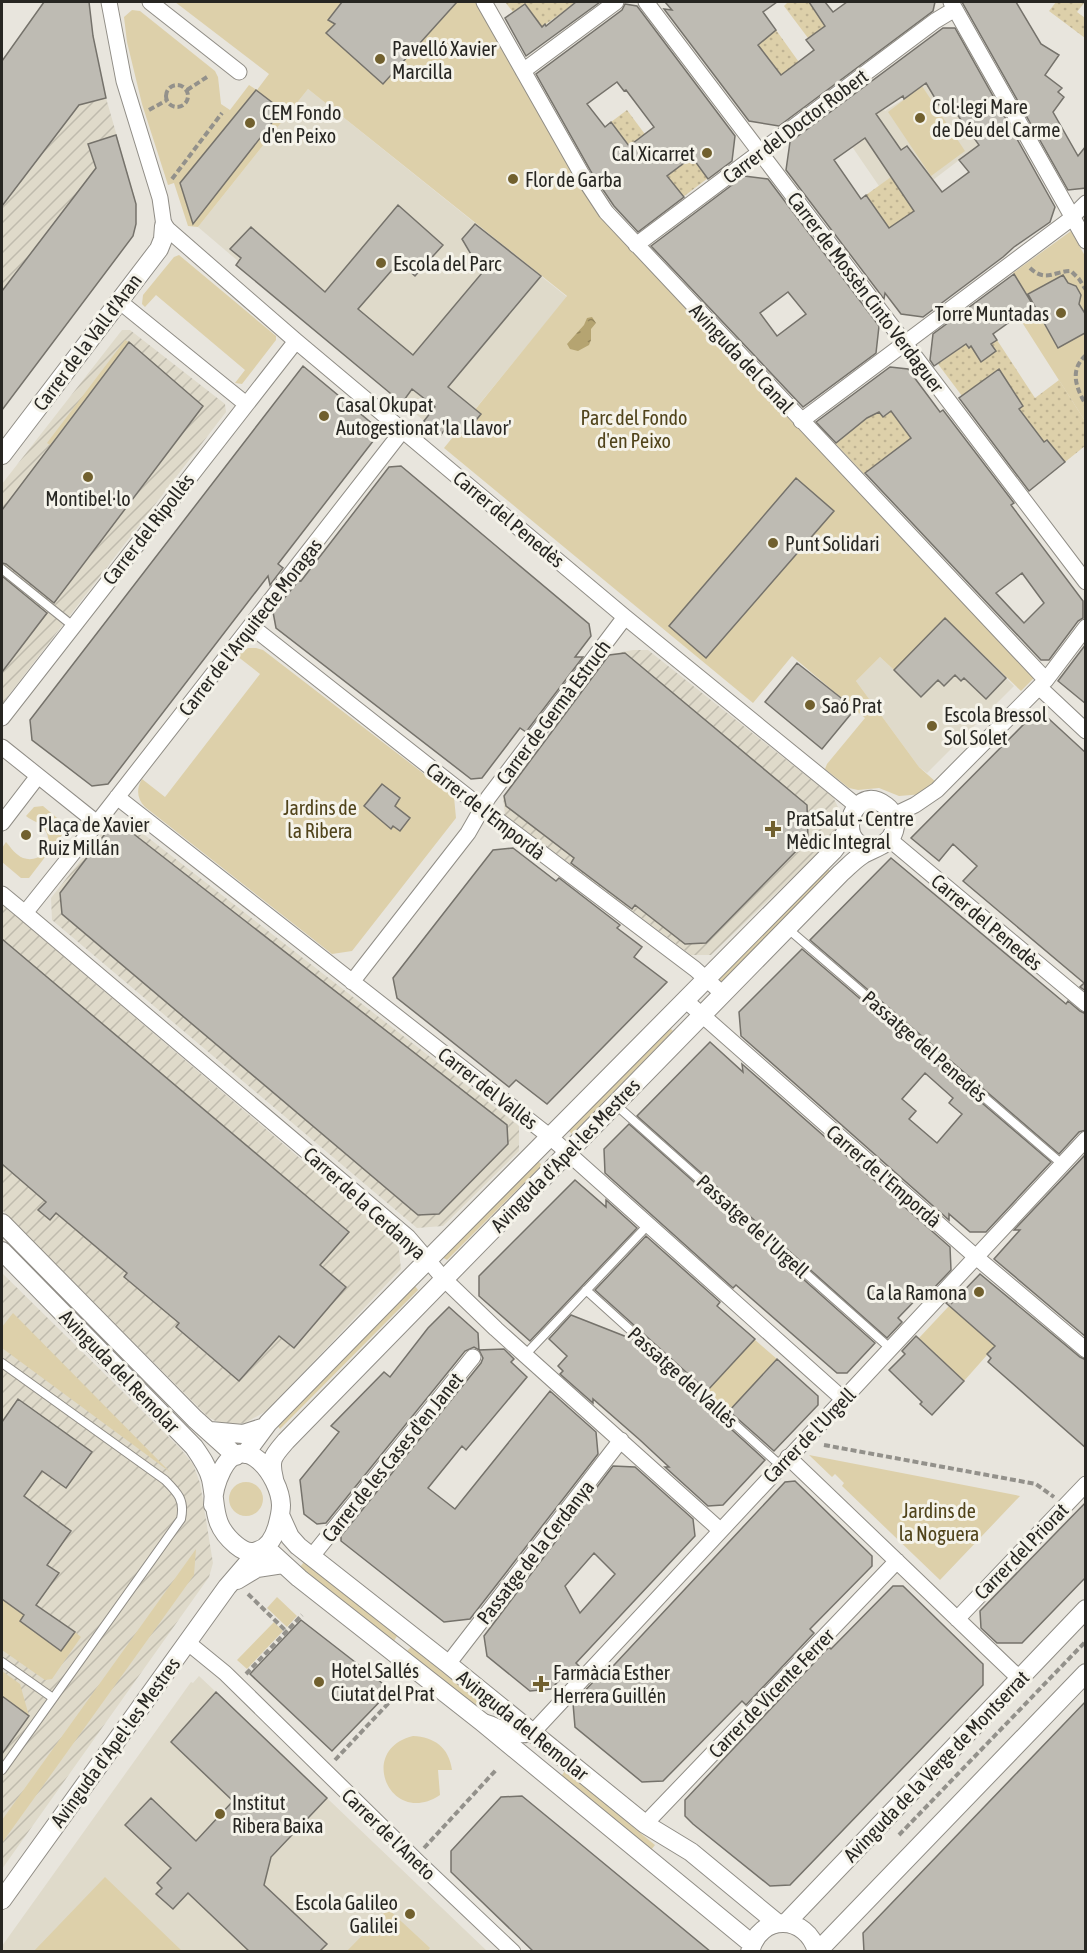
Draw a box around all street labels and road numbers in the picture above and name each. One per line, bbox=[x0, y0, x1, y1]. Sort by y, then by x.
street label: Carrer del Doctor Robert bbox=[718, 64, 872, 188]
street label: Carrer de Mossèn Cinto Verdaguer bbox=[783, 187, 949, 398]
street label: Carrer de la Vall d'Aran bbox=[28, 269, 146, 415]
street label: Avinguda del Canal bbox=[685, 298, 799, 418]
street label: Carrer del Penedès bbox=[449, 466, 569, 572]
street label: Carrer del Ripollès bbox=[98, 469, 198, 589]
street label: Carrer de l'Arquitecte Moragas bbox=[174, 534, 326, 720]
street label: Carrer de Germà Estruch bbox=[491, 635, 615, 789]
street label: Carrer de l'Empordà bbox=[422, 758, 550, 864]
street label: Carrer del Penedès bbox=[927, 869, 1047, 975]
street label: Passatge del Penedès bbox=[858, 986, 992, 1106]
street label: Carrer del Vallès bbox=[434, 1042, 542, 1134]
street label: Avinguda d'Apel·les Mestres bbox=[486, 1074, 644, 1236]
street label: Carrer de l'Empordà bbox=[822, 1120, 946, 1232]
street label: Carrer de la Cerdanya bbox=[299, 1142, 431, 1264]
street label: Passatge de l'Urgell bbox=[692, 1170, 814, 1283]
street label: Avinguda del Remolar bbox=[55, 1305, 185, 1438]
street label: Passatge del Vallès bbox=[623, 1322, 743, 1432]
street label: Carrer de les Cases d'en Janet bbox=[317, 1368, 467, 1546]
street label: Carrer de l'Urgell bbox=[758, 1382, 860, 1487]
street label: Passatge de la Cerdanya bbox=[472, 1475, 598, 1629]
street label: Carrer del Priorat bbox=[969, 1498, 1073, 1604]
street label: Carrer de Vicente Ferrer bbox=[703, 1623, 839, 1762]
street label: Avinguda d'Apel·les Mestres bbox=[46, 1653, 184, 1831]
street label: Avinguda del Remolar bbox=[453, 1665, 594, 1786]
street label: Avinguda de la Verge de Montserrat bbox=[839, 1666, 1034, 1866]
street label: Carrer de l'Aneto bbox=[337, 1784, 441, 1884]

